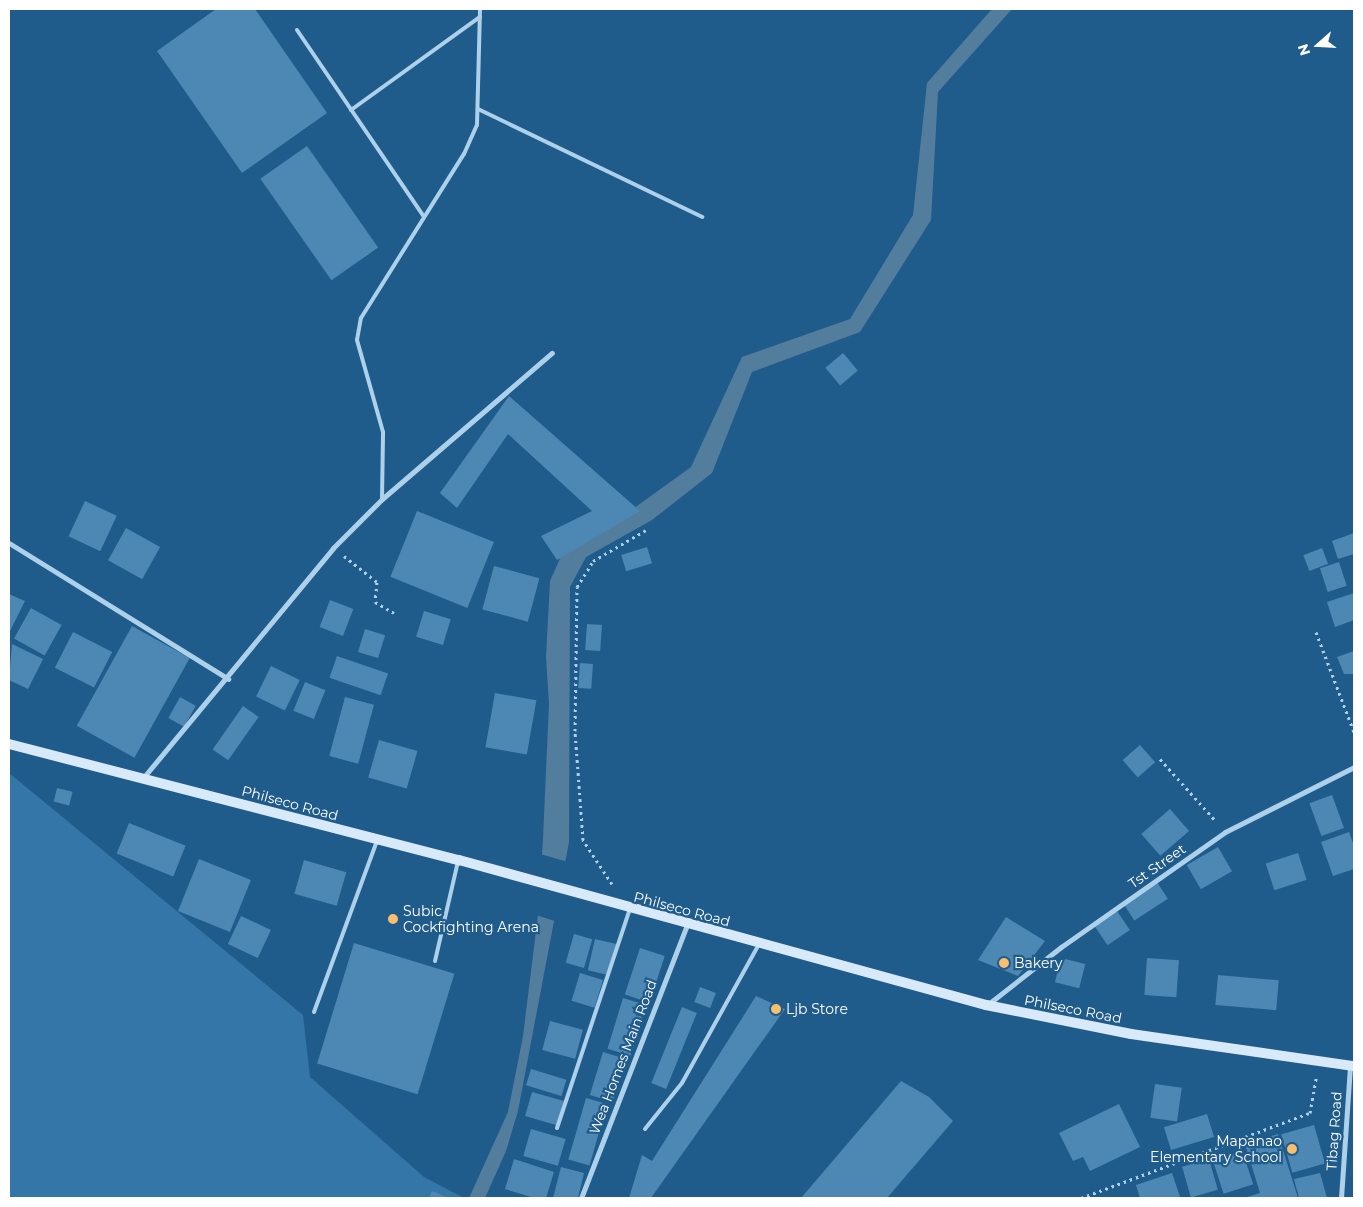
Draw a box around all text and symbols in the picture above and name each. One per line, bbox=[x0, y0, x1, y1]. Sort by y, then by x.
north arrow bbox=[1293, 20, 1343, 70]
text: N bbox=[1293, 42, 1314, 58]
street label: Philseco Road bbox=[240, 782, 340, 824]
street label: Tst Street bbox=[1125, 840, 1189, 892]
street label: Philseco Road bbox=[632, 888, 732, 930]
place label: Subic Cockfighting Arena bbox=[403, 903, 539, 936]
marker: Subic Cockfighting Arena bbox=[387, 913, 399, 925]
place label: Bakery bbox=[1014, 955, 1062, 971]
marker: Bakery bbox=[998, 957, 1010, 969]
street label: Wea Homes Main Road bbox=[586, 977, 660, 1137]
street label: Philseco Road bbox=[1023, 991, 1123, 1027]
place label: Ljb Store bbox=[786, 1001, 848, 1017]
marker: Ljb Store bbox=[770, 1003, 782, 1015]
street label: Tibag Road bbox=[1323, 1091, 1345, 1171]
place label: Mapanao Elementary School bbox=[1150, 1133, 1282, 1166]
marker: Mapanao Elementary School bbox=[1286, 1143, 1298, 1155]

